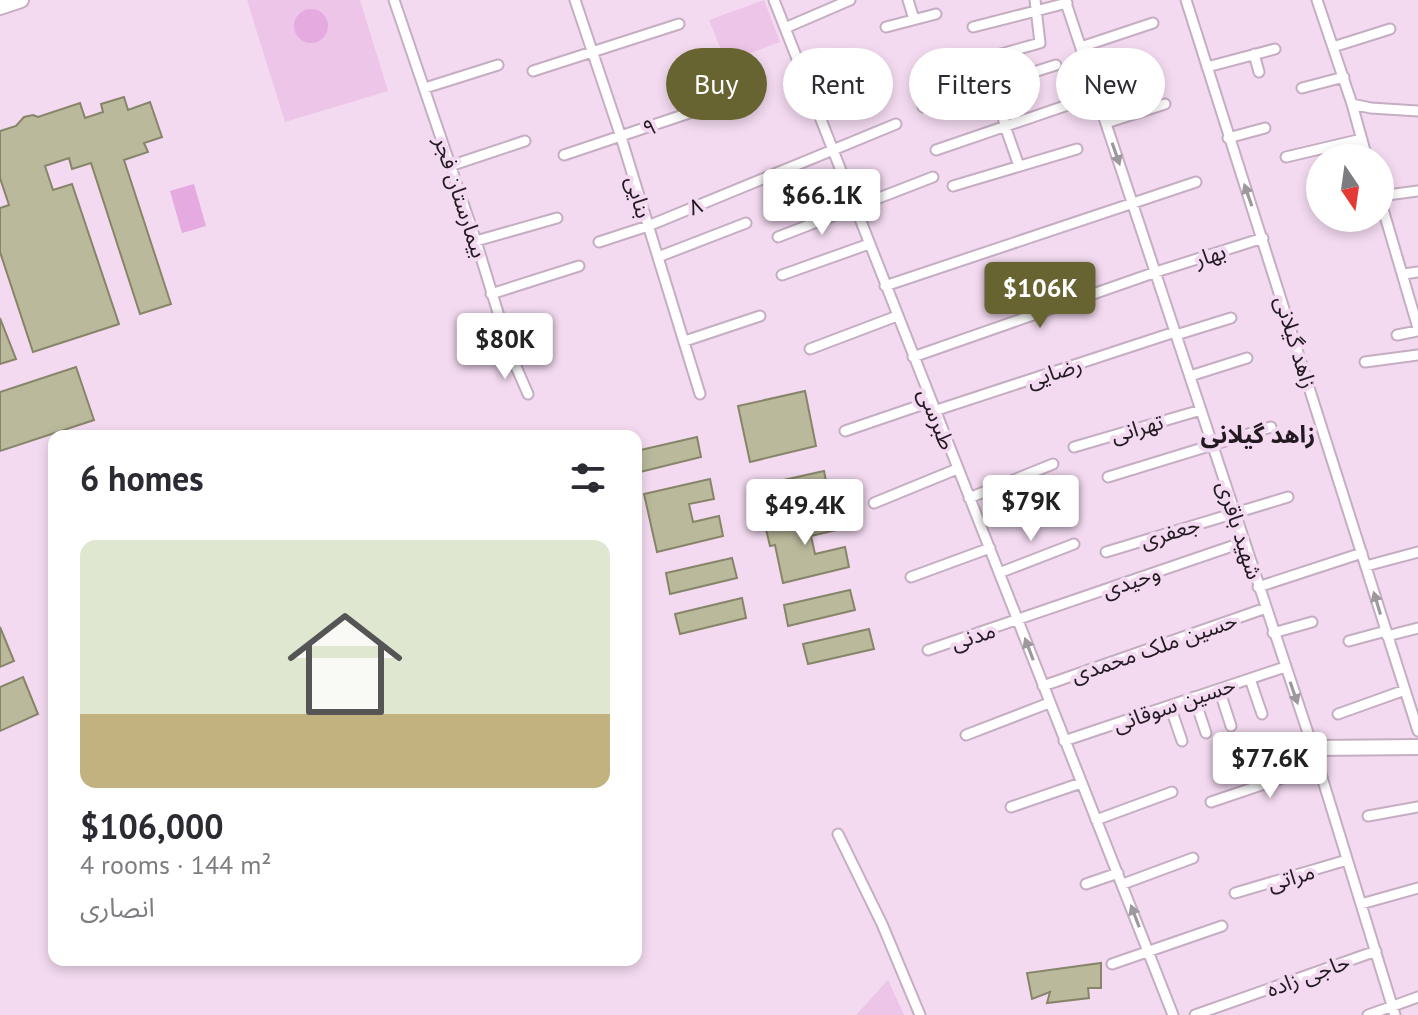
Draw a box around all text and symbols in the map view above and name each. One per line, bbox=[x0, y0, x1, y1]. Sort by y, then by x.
chip: Buy bbox=[666, 48, 767, 120]
chip: Rent bbox=[783, 48, 893, 120]
chip: Filters bbox=[909, 48, 1040, 120]
chip: New bbox=[1056, 48, 1165, 120]
street label: ۹ bbox=[638, 112, 660, 142]
street label: بیمارستان فجر bbox=[428, 132, 494, 261]
one-way arrow bbox=[1111, 142, 1123, 166]
north arrow bbox=[1306, 144, 1394, 232]
map controls bbox=[1306, 144, 1394, 232]
pin: $66.1K bbox=[757, 169, 887, 237]
street label: بنایی bbox=[620, 173, 658, 221]
text: $66.1K bbox=[781, 178, 863, 211]
one-way arrow bbox=[1242, 183, 1254, 207]
street label: ۸ bbox=[684, 191, 706, 221]
street label: بهار bbox=[1190, 237, 1229, 274]
pin: $106K bbox=[984, 262, 1096, 330]
text: $106K bbox=[1002, 271, 1078, 304]
street label: زاهد گیلانی bbox=[1269, 292, 1323, 392]
pin: $80K bbox=[458, 313, 552, 381]
text: $80K bbox=[475, 322, 535, 355]
street label: رضایی bbox=[1023, 350, 1085, 394]
street label: طبرسی bbox=[912, 384, 962, 454]
street label: تهرانی bbox=[1108, 407, 1166, 449]
district label: زاهد گیلانی bbox=[1201, 419, 1315, 450]
text: 6 homes bbox=[80, 456, 204, 500]
icon: filters bbox=[566, 456, 610, 500]
pin: $79K bbox=[984, 475, 1078, 543]
street label: شهید باقری bbox=[1211, 477, 1269, 583]
pin: $49.4K bbox=[740, 479, 870, 547]
text: $79K bbox=[1001, 484, 1061, 517]
text: $49.4K bbox=[764, 488, 846, 521]
street label: جعفری bbox=[1137, 510, 1203, 554]
street label: وحیدی bbox=[1098, 558, 1164, 604]
one-way arrow bbox=[1370, 591, 1383, 615]
icon: home bbox=[273, 592, 417, 736]
street label: حسین ملک محمدی bbox=[1067, 605, 1241, 689]
street label: مدنی bbox=[947, 616, 999, 656]
one-way arrow bbox=[1022, 636, 1034, 660]
street label: حسین سوقانی bbox=[1109, 670, 1239, 738]
one-way arrow bbox=[1288, 682, 1300, 706]
pin: $77.6K bbox=[1205, 732, 1335, 800]
text: $77.6K bbox=[1231, 741, 1309, 774]
text: $106,000 bbox=[80, 804, 224, 848]
text: 4 rooms · 144 m² bbox=[80, 848, 272, 881]
street label: مراتی bbox=[1264, 857, 1318, 897]
text: انصاری bbox=[80, 891, 155, 924]
one-way arrow bbox=[1128, 904, 1141, 928]
street label: حاجی زاده bbox=[1263, 947, 1353, 1003]

